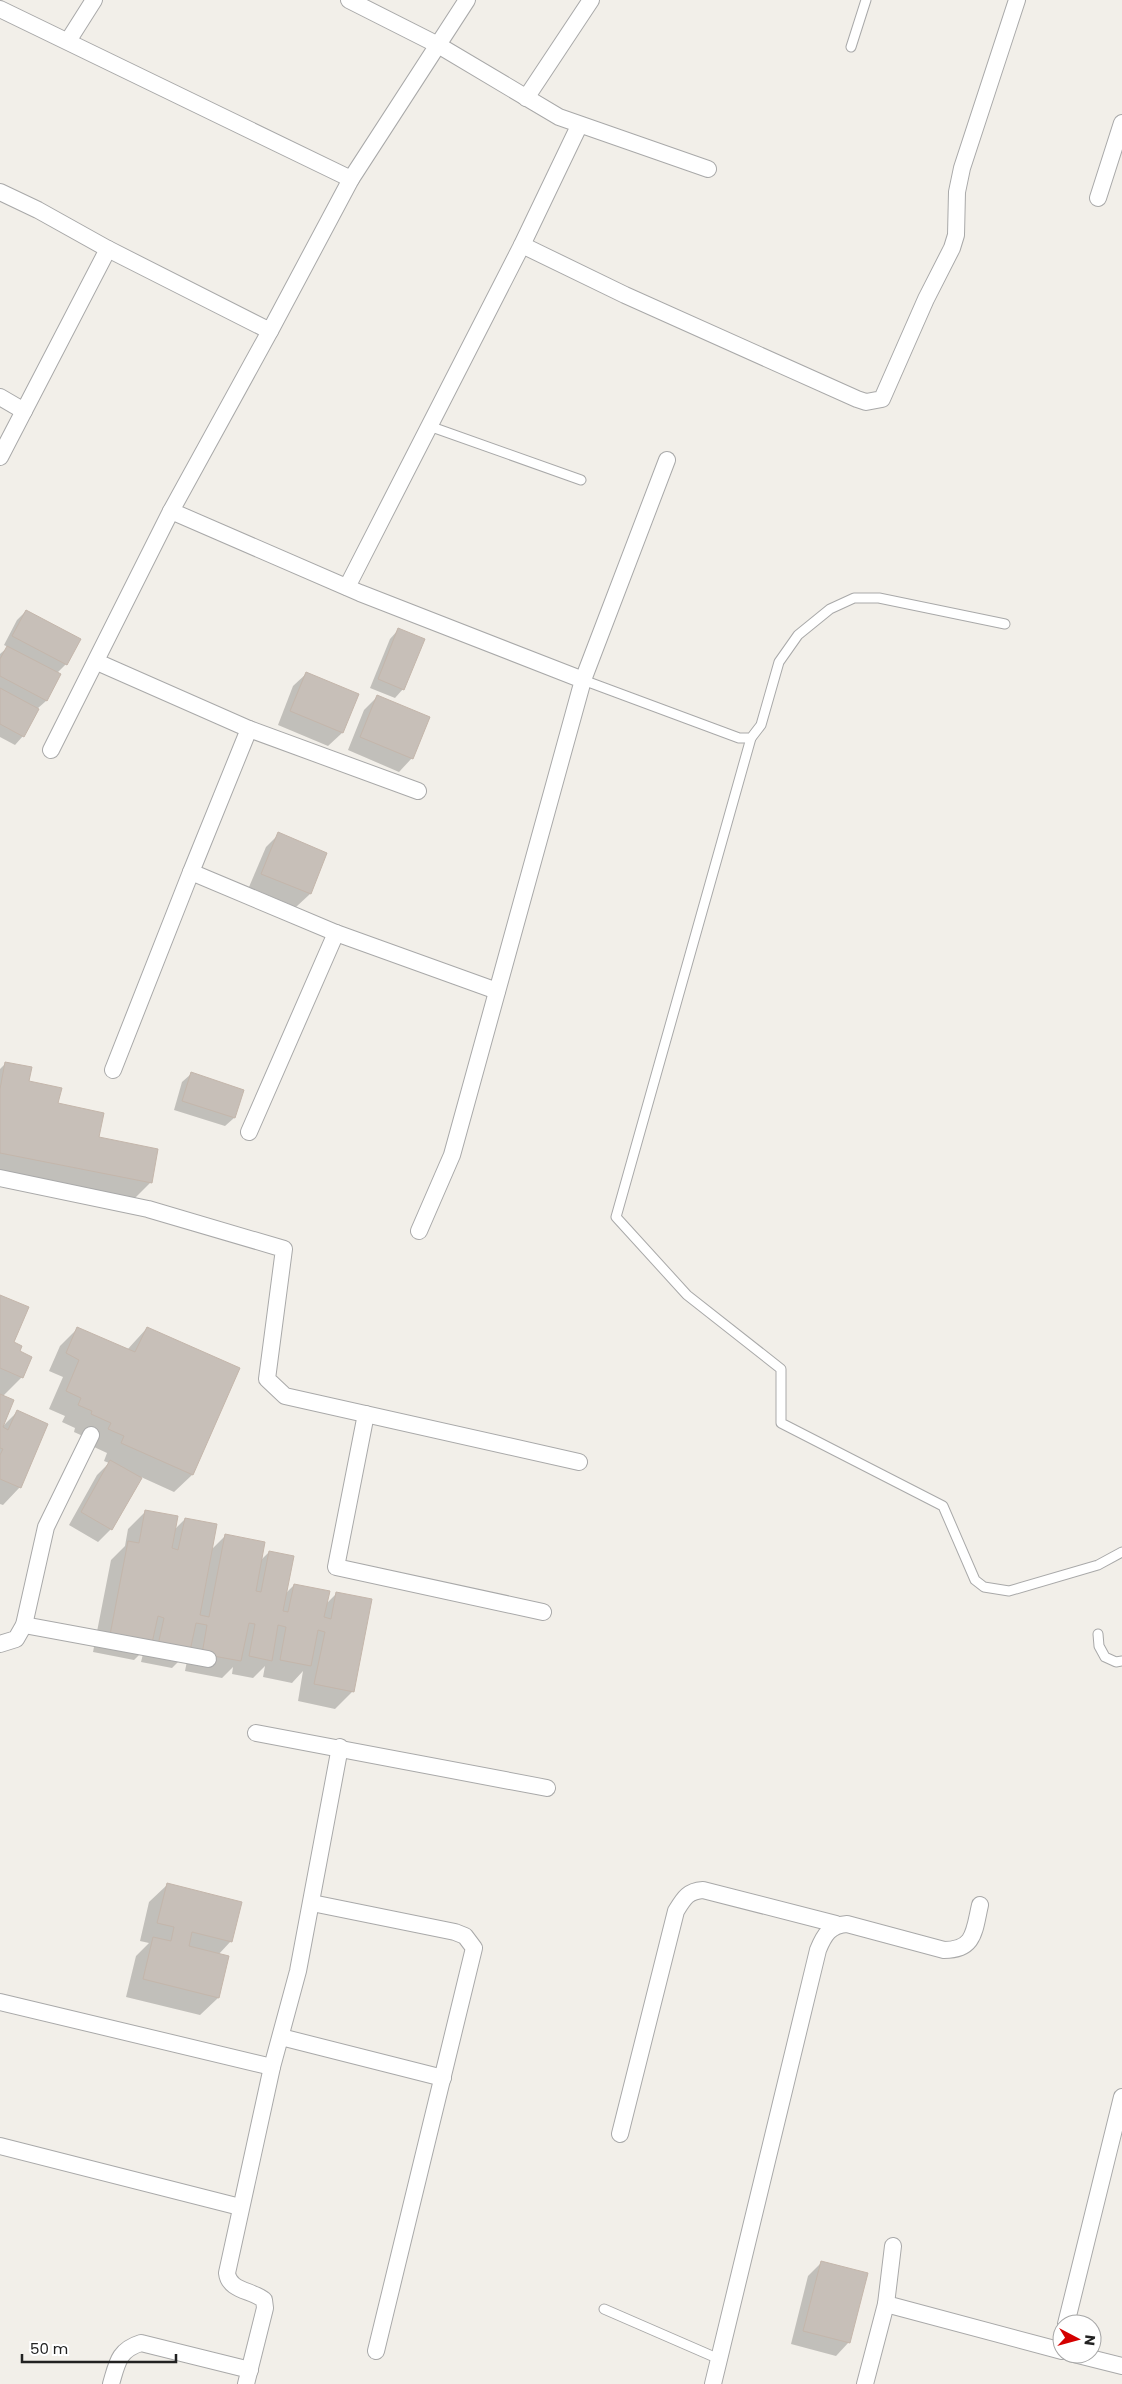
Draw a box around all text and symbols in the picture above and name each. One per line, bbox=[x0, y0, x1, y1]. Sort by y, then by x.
north arrow bbox=[1052, 2314, 1102, 2364]
scale bar bbox=[22, 2332, 176, 2364]
text: N bbox=[1079, 2334, 1100, 2347]
text: 50 m bbox=[30, 2338, 68, 2359]

